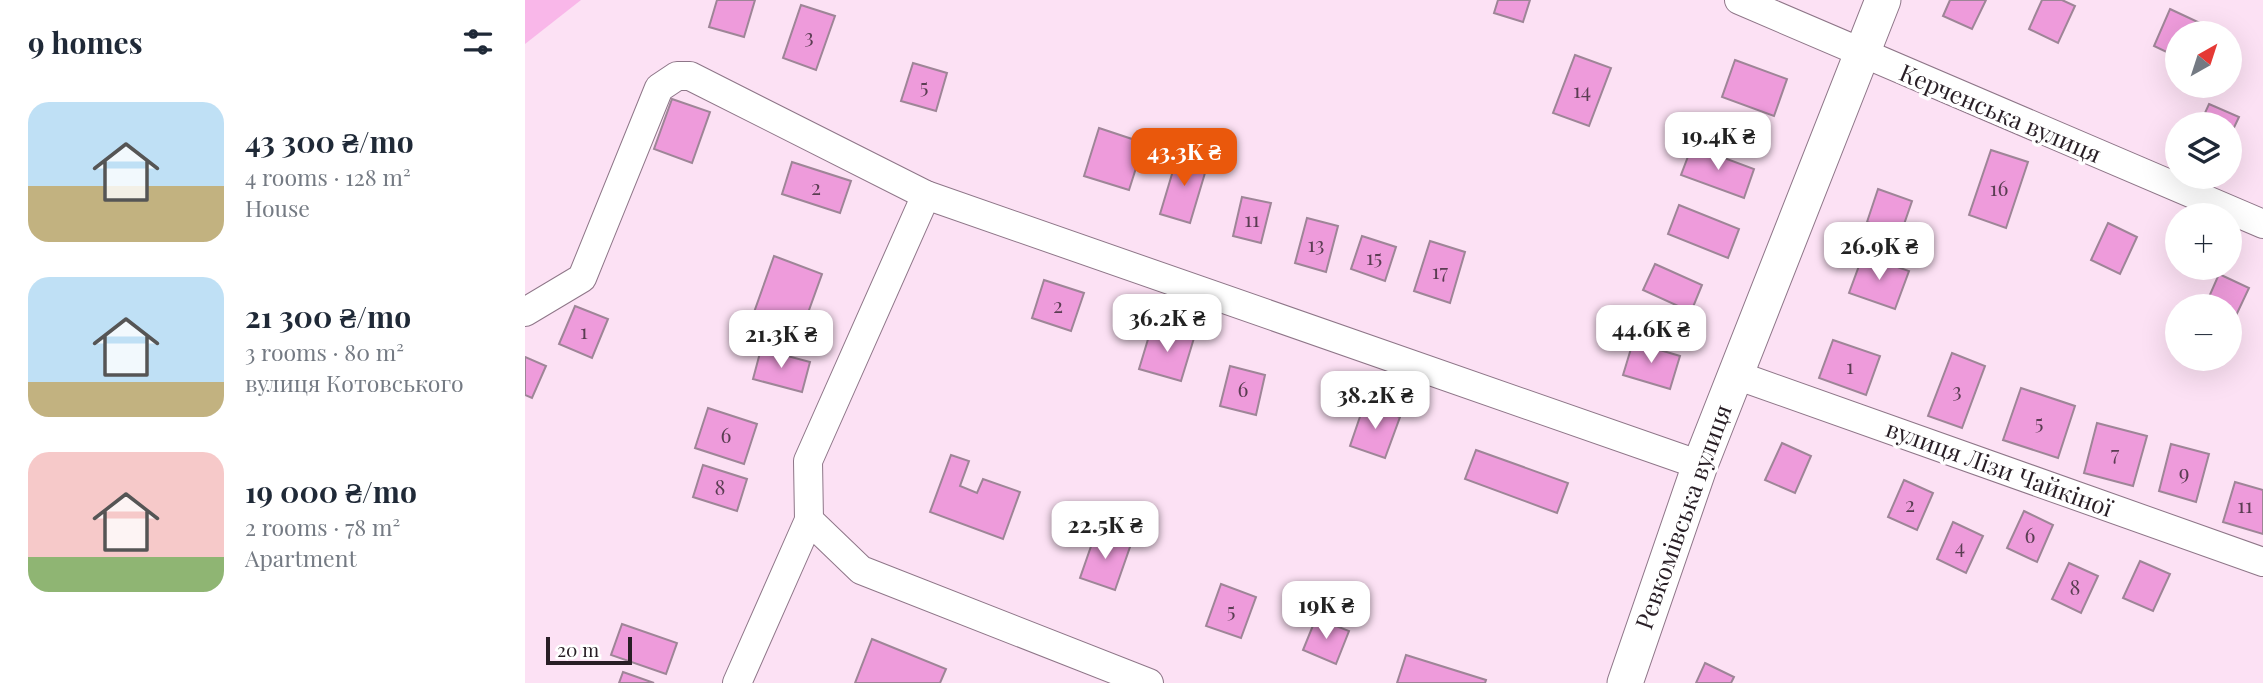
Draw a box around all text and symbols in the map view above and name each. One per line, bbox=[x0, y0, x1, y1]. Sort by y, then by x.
house number: 3 bbox=[804, 21, 814, 49]
north arrow bbox=[2165, 21, 2242, 98]
map controls bbox=[2165, 21, 2242, 371]
text: 9 homes bbox=[28, 22, 143, 62]
icon: filters bbox=[459, 23, 497, 61]
street label: Керченська вулиця bbox=[1895, 55, 2107, 169]
house number: 5 bbox=[920, 71, 928, 99]
house number: 14 bbox=[1573, 75, 1591, 103]
button: layers bbox=[2165, 112, 2242, 189]
pin: 19.4K ₴ bbox=[1653, 113, 1783, 172]
text: 19.4K ₴ bbox=[1681, 119, 1755, 150]
text: 43 300 ₴/mo bbox=[245, 121, 414, 161]
pin: 43.3K ₴ bbox=[1119, 128, 1249, 188]
icon: home bbox=[84, 130, 168, 214]
text: 43.3K ₴ bbox=[1147, 135, 1221, 166]
text: 4 rooms · 128 m² bbox=[245, 161, 411, 192]
house number: 2 bbox=[811, 172, 821, 200]
house number: 16 bbox=[1990, 173, 2008, 201]
text: House bbox=[245, 192, 310, 223]
button: + bbox=[2165, 203, 2242, 280]
house number: 11 bbox=[1244, 204, 1260, 232]
pin: 26.9K ₴ bbox=[1814, 222, 1944, 282]
house number: 13 bbox=[1308, 229, 1324, 257]
text: 26.9K ₴ bbox=[1840, 229, 1918, 260]
house number: 15 bbox=[1366, 242, 1382, 270]
house number: 17 bbox=[1432, 256, 1449, 284]
house number: 2 bbox=[1053, 290, 1063, 318]
pin: 36.2K ₴ bbox=[1102, 294, 1232, 354]
button: − bbox=[2165, 294, 2242, 371]
text: 21 300 ₴/mo bbox=[245, 296, 411, 336]
text: 36.2K ₴ bbox=[1129, 301, 1205, 332]
icon: home bbox=[84, 305, 168, 389]
pin: 44.6K ₴ bbox=[1586, 306, 1716, 365]
pin: 21.3K ₴ bbox=[716, 310, 846, 370]
text: 44.6K ₴ bbox=[1612, 312, 1690, 343]
house number: 1 bbox=[580, 316, 588, 344]
text: 21.3K ₴ bbox=[745, 317, 817, 348]
text: 3 rooms · 80 m² bbox=[245, 336, 404, 367]
house number: 1 bbox=[1846, 351, 1854, 379]
text: вулиця Котовського bbox=[245, 367, 464, 398]
pin: 38.2K ₴ bbox=[1310, 372, 1440, 431]
house number: 6 bbox=[1238, 374, 1249, 402]
house number: 3 bbox=[1952, 375, 1962, 403]
text: 38.2K ₴ bbox=[1337, 378, 1413, 409]
street label: Ревкомівська вулиця bbox=[1627, 399, 1738, 633]
house number: 5 bbox=[2035, 407, 2043, 435]
street label: вулиця Лізи Чайкіної bbox=[1882, 411, 2118, 523]
house number: 6 bbox=[721, 420, 732, 448]
house number: 7 bbox=[2111, 438, 2120, 466]
house number: 9 bbox=[2179, 457, 2189, 485]
text: 19 000 ₴/mo bbox=[245, 471, 417, 511]
house number: 8 bbox=[715, 472, 725, 500]
icon: home bbox=[84, 480, 168, 564]
house number: 2 bbox=[1905, 489, 1915, 517]
house number: 11 bbox=[2237, 490, 2253, 518]
pin: 22.5K ₴ bbox=[1040, 502, 1170, 561]
text: 22.5K ₴ bbox=[1068, 508, 1142, 539]
text: 2 rooms · 78 m² bbox=[245, 511, 400, 542]
house number: 6 bbox=[2025, 520, 2036, 548]
house number: 4 bbox=[1955, 531, 1965, 559]
text: Apartment bbox=[245, 542, 357, 573]
house number: 8 bbox=[2070, 572, 2080, 600]
pin: 19K ₴ bbox=[1277, 582, 1375, 641]
text: 19K ₴ bbox=[1298, 588, 1354, 619]
house number: 5 bbox=[1227, 595, 1235, 623]
scale bar bbox=[546, 634, 632, 666]
text: 20 m bbox=[557, 636, 599, 662]

